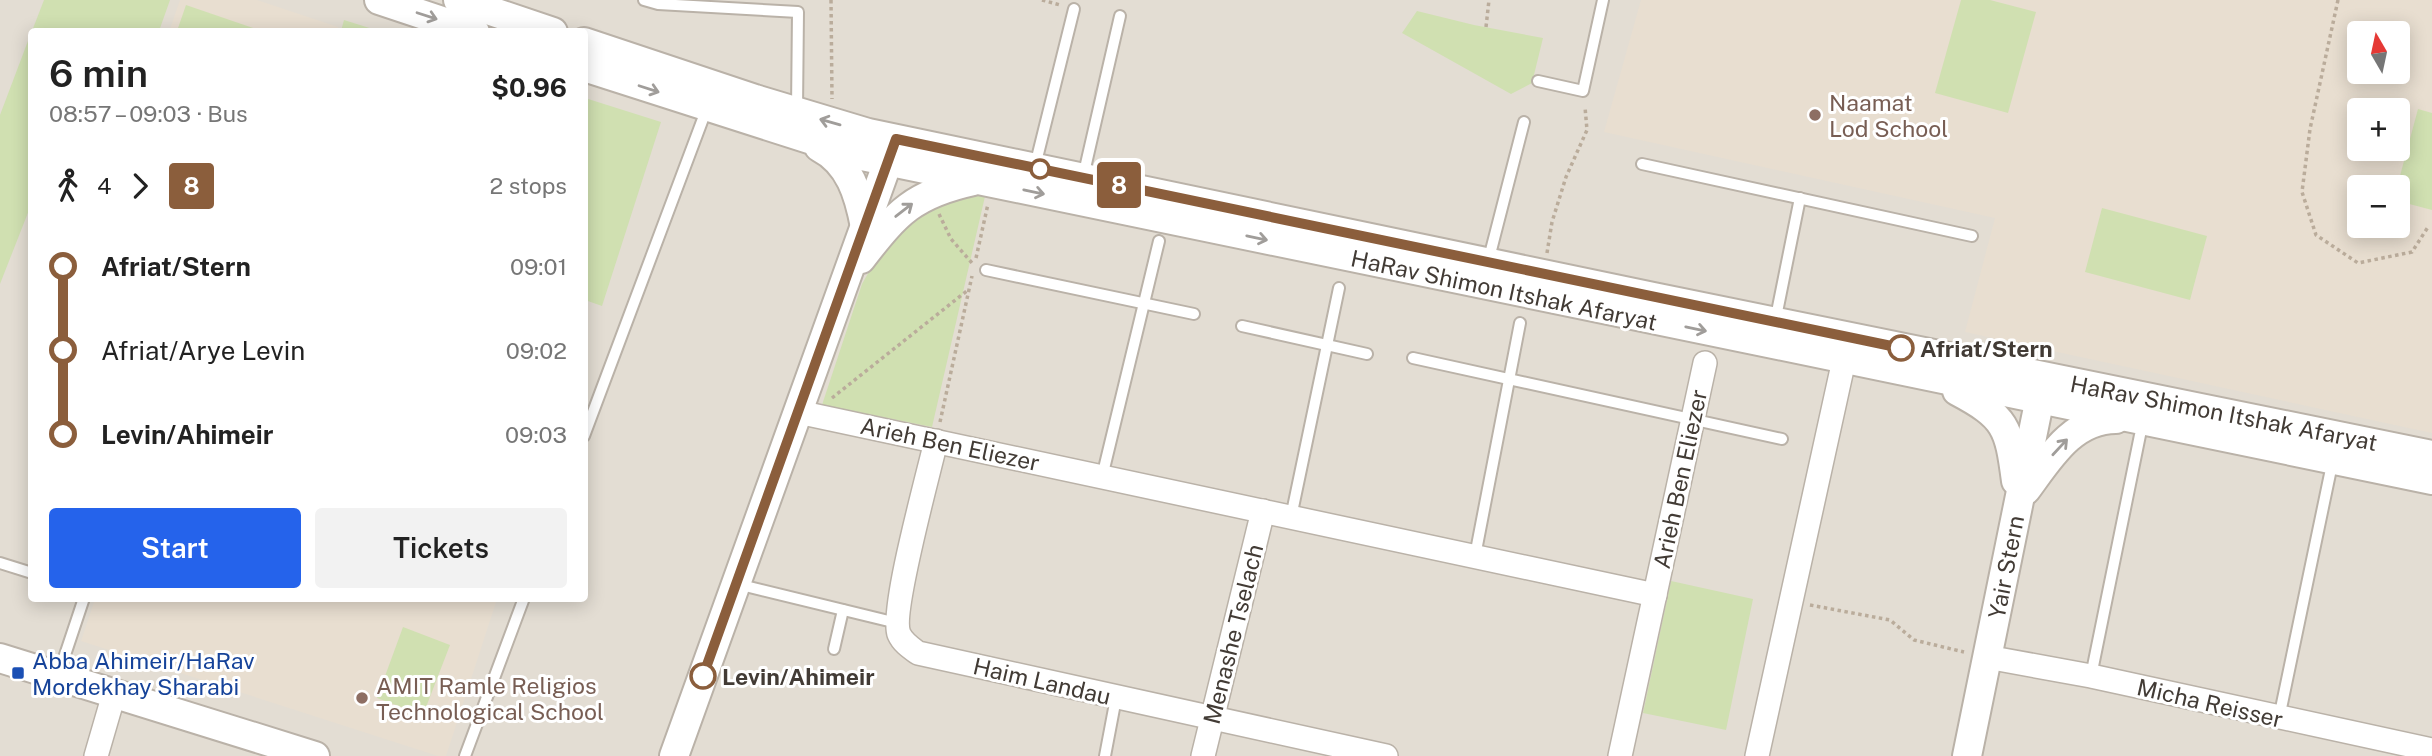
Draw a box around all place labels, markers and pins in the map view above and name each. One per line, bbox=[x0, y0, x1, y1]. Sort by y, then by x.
place label: Naamat Lod School bbox=[1829, 89, 1948, 142]
marker: Naamat Lod School bbox=[1807, 107, 1823, 123]
unlabelled marker bbox=[1030, 159, 1050, 179]
marker: Afriat/Stern bbox=[1888, 335, 1914, 361]
place label: Afriat/Stern bbox=[1920, 335, 2053, 362]
place label: Abba Ahimeir/HaRav Mordekhay Sharabi bbox=[32, 647, 255, 700]
marker: Levin/Ahimeir bbox=[690, 663, 716, 689]
place label: Levin/Ahimeir bbox=[722, 663, 875, 690]
marker: Abba Ahimeir/HaRav Mordekhay Sharabi bbox=[10, 665, 26, 681]
place label: AMIT Ramle Religios Technological School bbox=[376, 672, 604, 725]
marker: AMIT Ramle Religios Technological School bbox=[354, 690, 370, 706]

